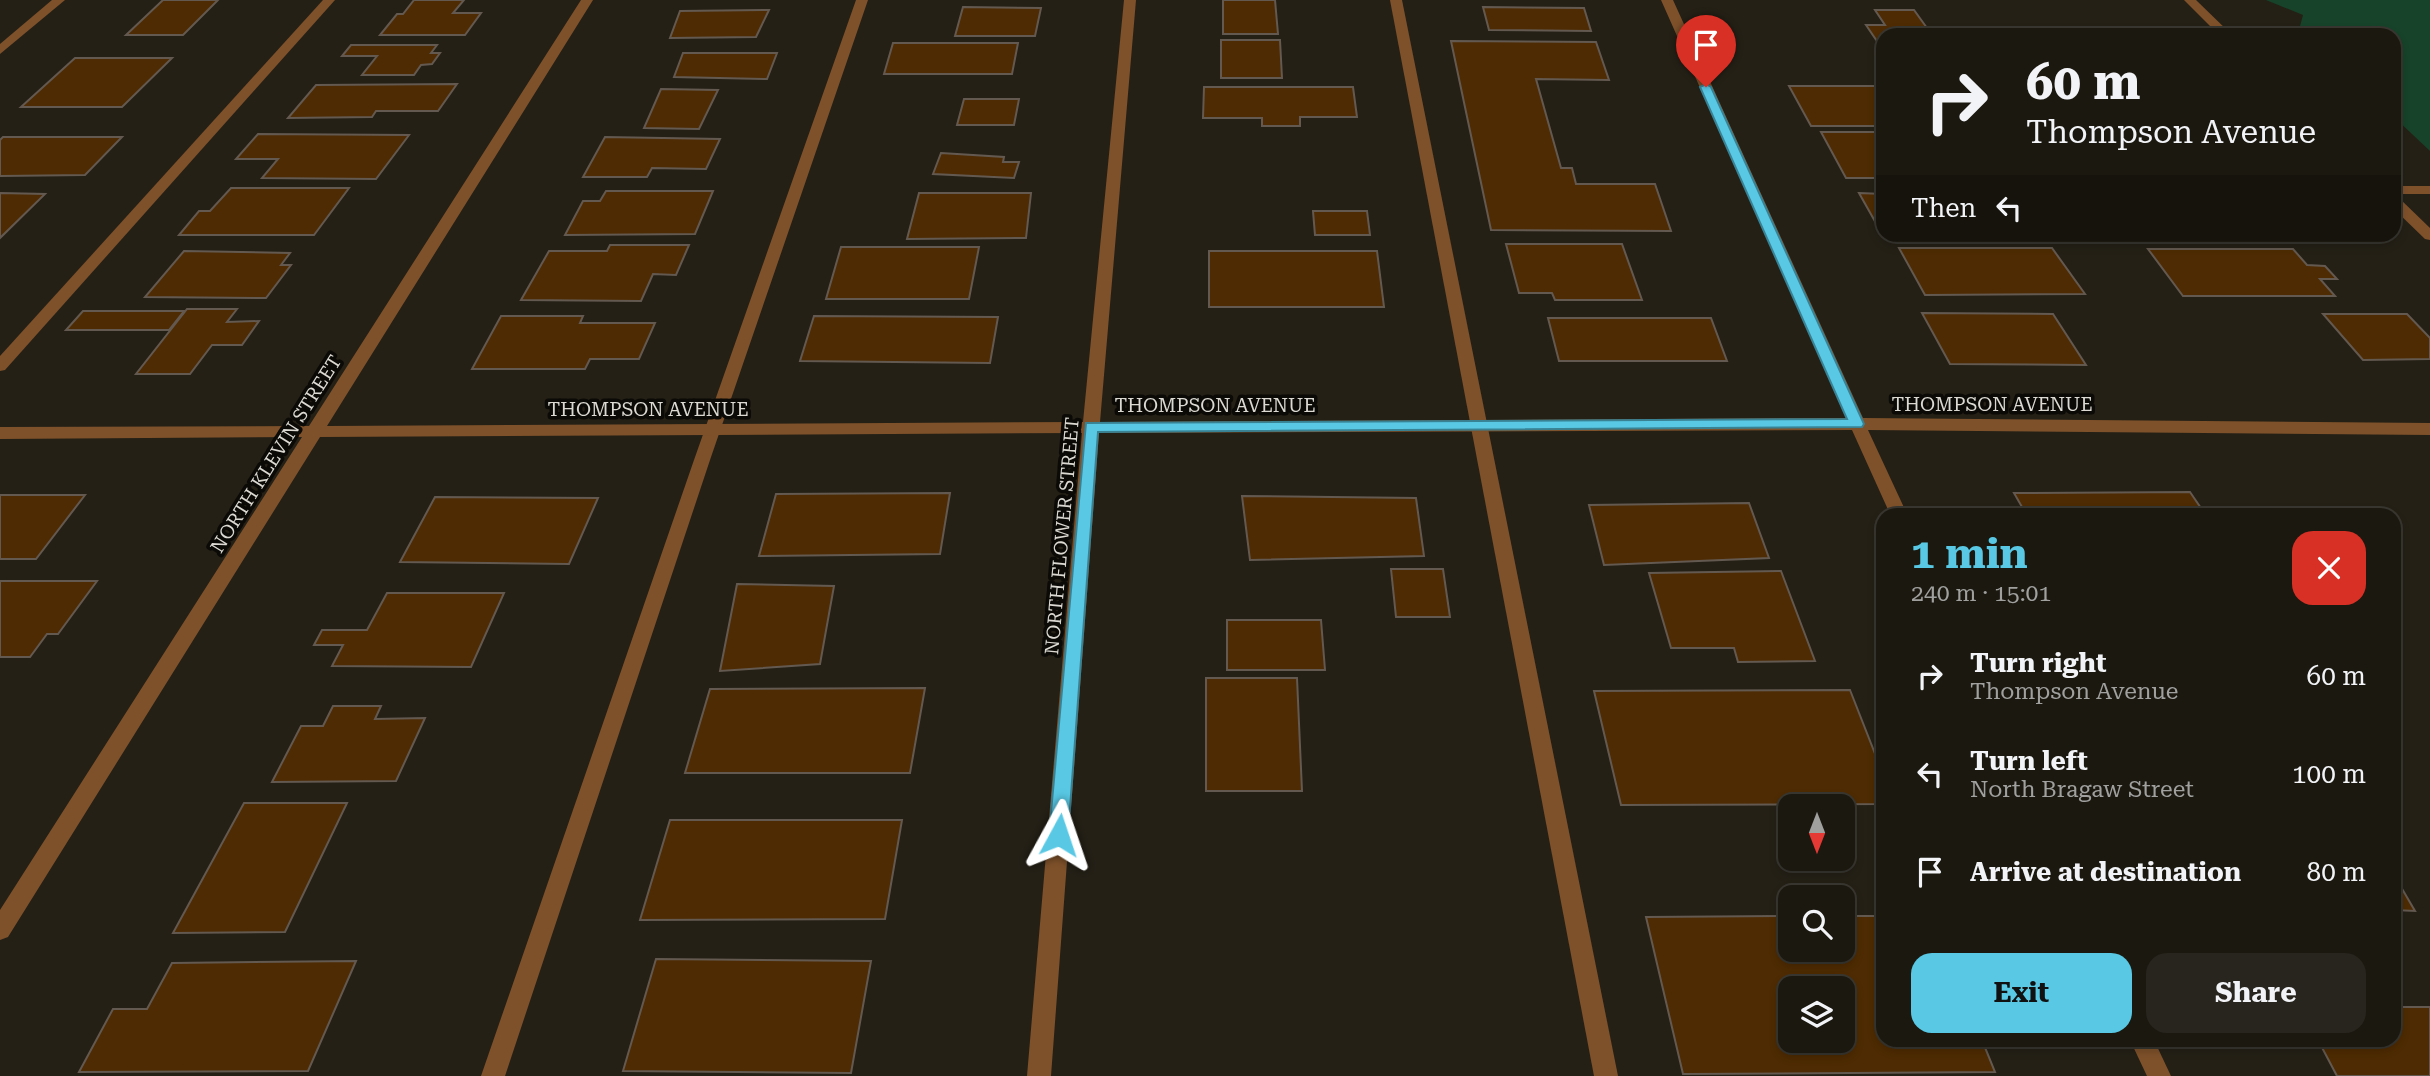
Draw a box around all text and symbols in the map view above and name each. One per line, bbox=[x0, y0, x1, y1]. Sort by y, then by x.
pin bbox=[1676, 15, 1736, 87]
icon: arrive bbox=[1687, 26, 1725, 64]
text: 60 m bbox=[2026, 54, 2141, 111]
icon: right bbox=[1911, 56, 2002, 147]
text: Thompson Avenue bbox=[2026, 113, 2316, 151]
icon: left bbox=[1990, 189, 2028, 227]
text: Then bbox=[1911, 193, 1976, 223]
street label: NORTH KLEVIN STREET bbox=[206, 351, 346, 557]
street label: THOMPSON AVENUE bbox=[1891, 393, 2093, 416]
street label: THOMPSON AVENUE bbox=[1114, 394, 1316, 417]
street label: THOMPSON AVENUE bbox=[547, 398, 749, 421]
street label: NORTH FLOWER STREET bbox=[1040, 416, 1084, 656]
text: 1 min bbox=[1911, 529, 2028, 578]
button: close bbox=[2292, 531, 2366, 605]
text: 240 m · 15:01 bbox=[1911, 580, 2051, 607]
text: Turn right bbox=[1970, 648, 2106, 678]
icon: right bbox=[1911, 657, 1949, 695]
text: 60 m bbox=[2307, 661, 2366, 691]
text: Thompson Avenue bbox=[1970, 678, 2178, 705]
text: Turn left bbox=[1970, 746, 2088, 776]
icon: left bbox=[1911, 755, 1949, 793]
text: 100 m bbox=[2292, 759, 2366, 789]
text: North Bragaw Street bbox=[1970, 776, 2194, 803]
north arrow bbox=[1778, 794, 1855, 872]
map controls bbox=[1778, 794, 1855, 1053]
position arrow bbox=[1022, 798, 1096, 872]
icon: arrive bbox=[1911, 853, 1949, 891]
text: Arrive at destination bbox=[1970, 857, 2241, 887]
text: 80 m bbox=[2307, 857, 2366, 887]
button: search bbox=[1778, 885, 1855, 962]
button: Exit bbox=[1911, 953, 2132, 1033]
button: Share bbox=[2146, 953, 2366, 1033]
button: layers bbox=[1778, 976, 1855, 1053]

